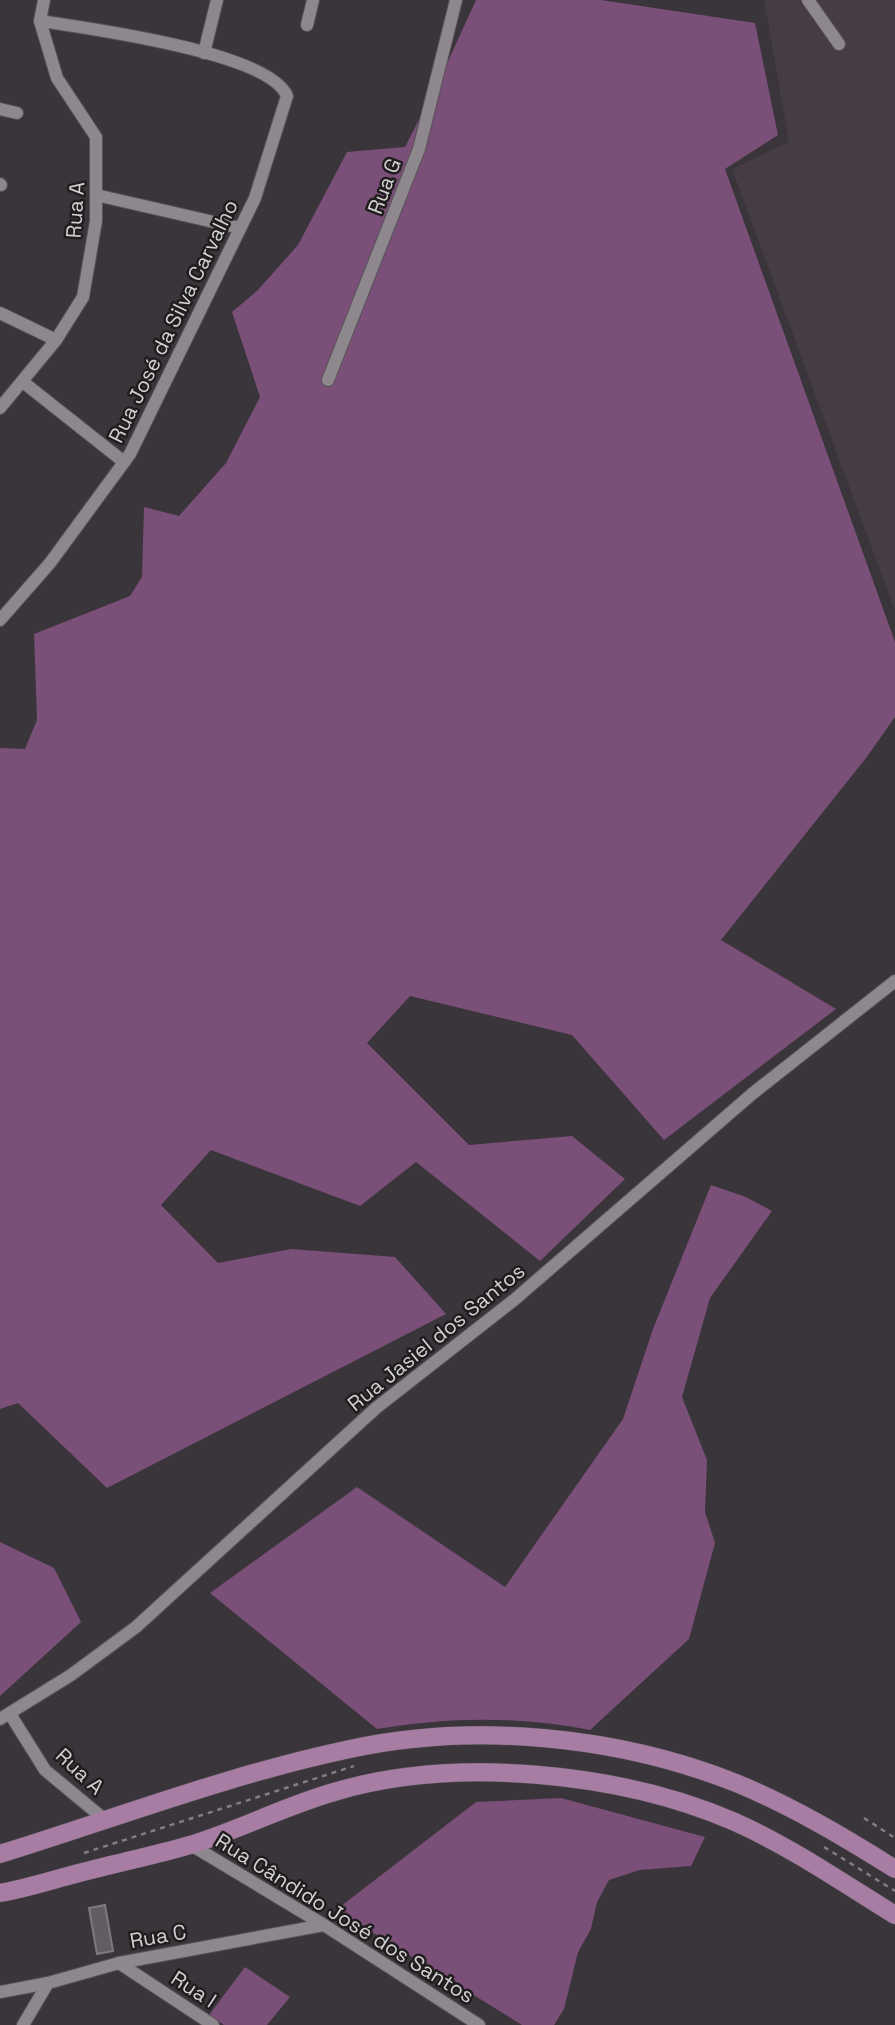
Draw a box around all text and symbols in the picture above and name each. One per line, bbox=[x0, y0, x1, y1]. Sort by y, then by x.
street label: Rua G bbox=[361, 154, 407, 218]
street label: Rua A bbox=[60, 181, 90, 239]
street label: Rua José da Silva Carvalho bbox=[102, 195, 244, 447]
street label: Rua Jasiel dos Santos bbox=[342, 1257, 530, 1417]
street label: Rua A bbox=[50, 1742, 110, 1800]
street label: Rua Cândido José dos Santos bbox=[211, 1827, 479, 2009]
street label: Rua C bbox=[128, 1918, 188, 1954]
street label: Rua I bbox=[166, 1964, 222, 2014]

